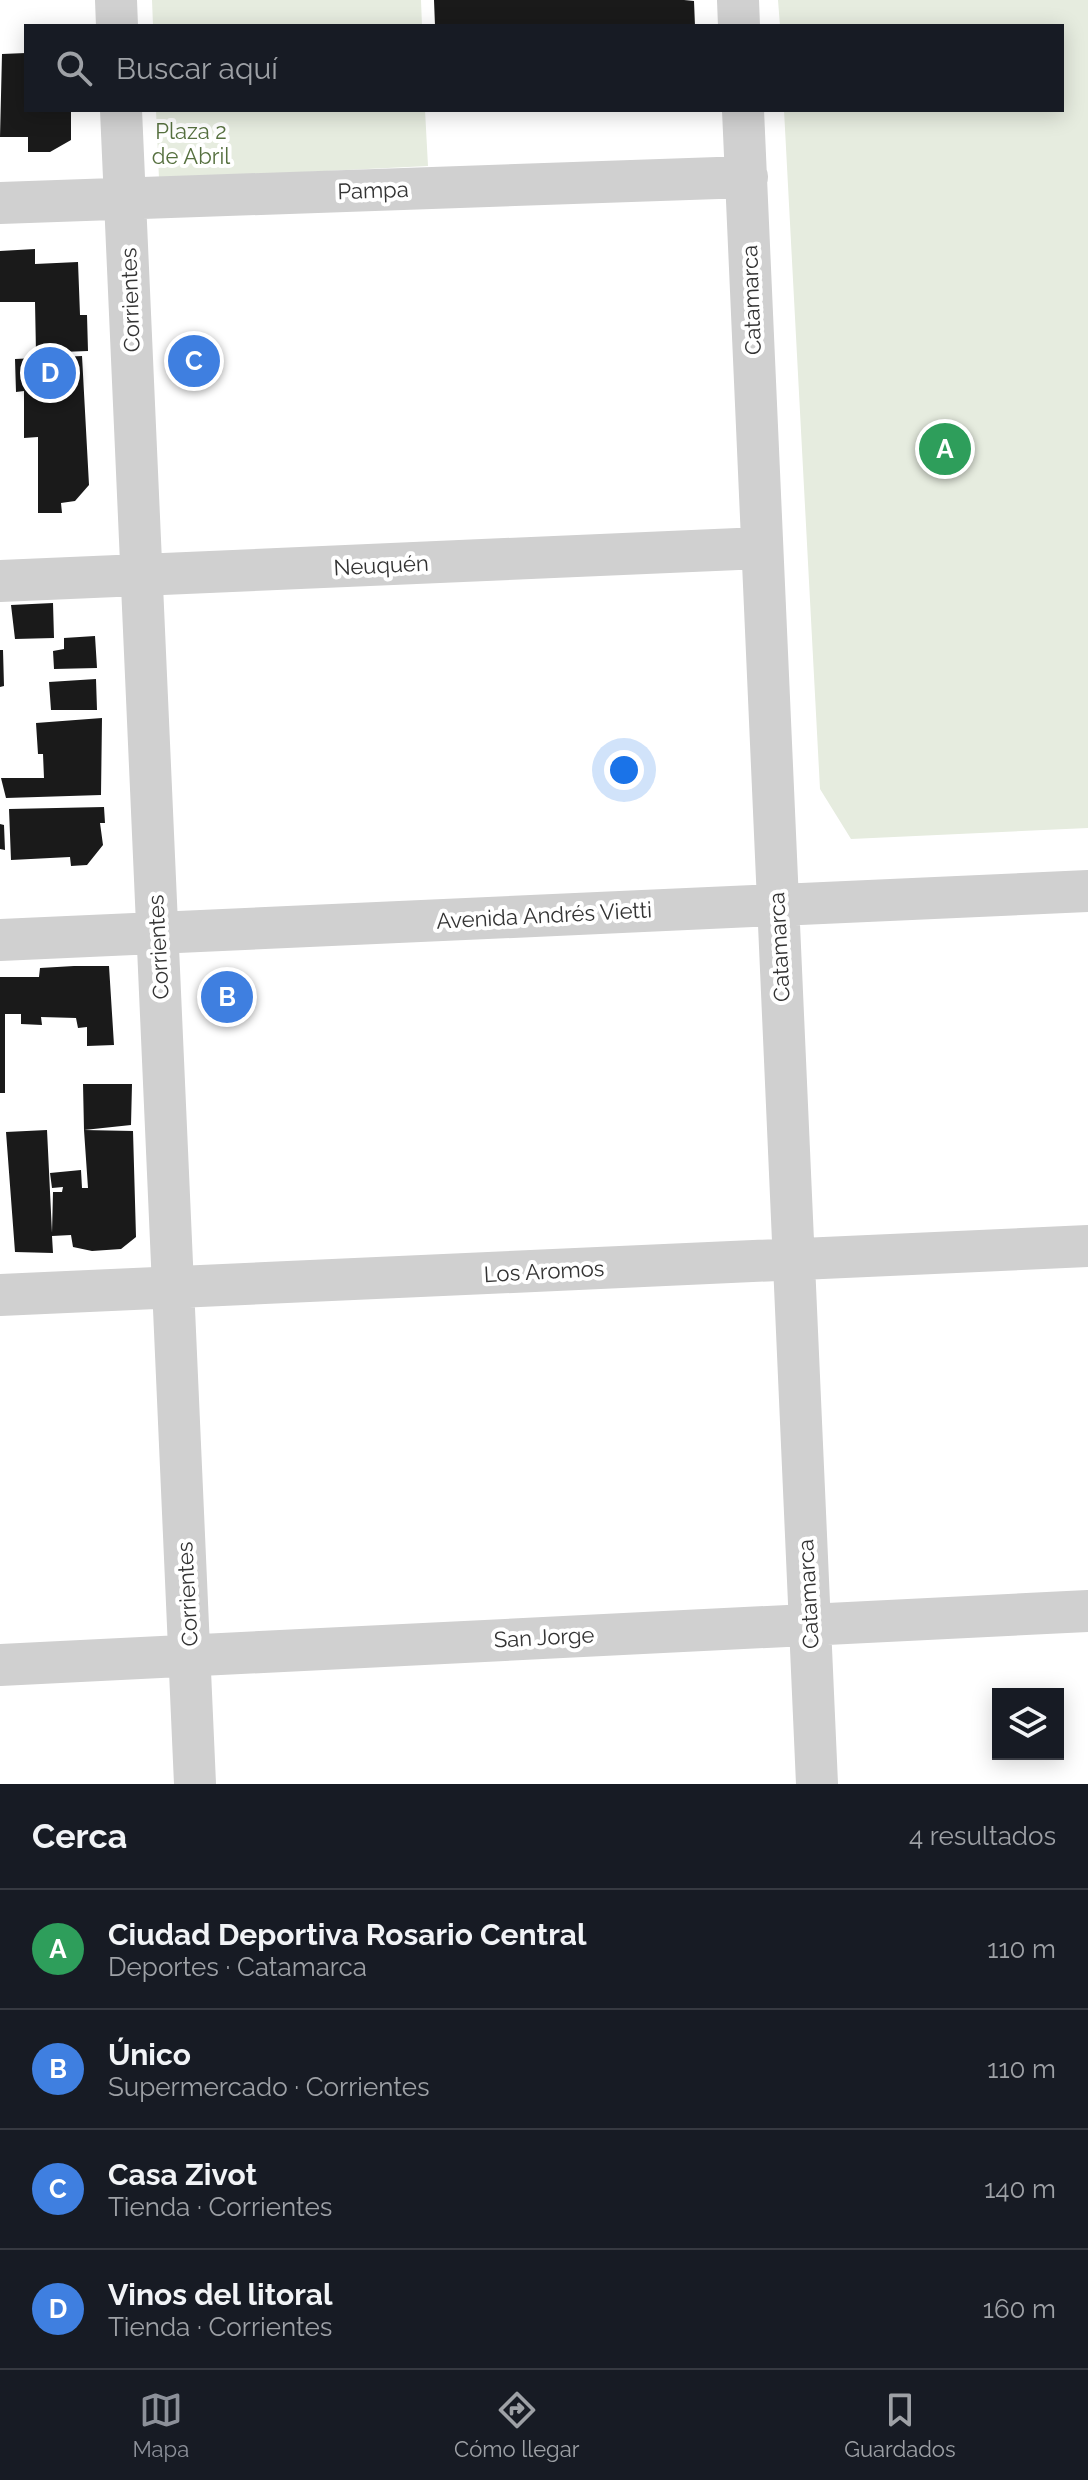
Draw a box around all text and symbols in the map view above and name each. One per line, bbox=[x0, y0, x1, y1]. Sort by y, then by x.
search box bbox=[24, 24, 1064, 112]
icon: search bbox=[52, 46, 96, 90]
text: Buscar aquí bbox=[116, 51, 278, 86]
park label: Plaza 2 de Abril bbox=[152, 118, 230, 169]
street label: Pampa bbox=[337, 176, 409, 204]
street label: Catamarca bbox=[736, 245, 766, 355]
street label: Corrientes bbox=[115, 247, 145, 353]
pin: C bbox=[168, 331, 220, 391]
pin: D bbox=[24, 343, 76, 403]
pin: A bbox=[919, 419, 971, 479]
street label: Neuquén bbox=[333, 550, 429, 580]
your location bbox=[604, 750, 644, 790]
street label: Catamarca bbox=[763, 891, 795, 1003]
street label: Corrientes bbox=[142, 894, 174, 1000]
street label: Avenida Andrés Vietti bbox=[436, 896, 652, 934]
pin: B bbox=[201, 967, 253, 1027]
street label: Los Aromos bbox=[483, 1255, 605, 1287]
street label: Catamarca bbox=[792, 1538, 824, 1650]
street label: Corrientes bbox=[171, 1541, 203, 1647]
street label: San Jorge bbox=[493, 1621, 595, 1653]
map controls bbox=[992, 1688, 1064, 1760]
button: layers bbox=[992, 1688, 1064, 1760]
text: Cerca bbox=[32, 1816, 127, 1856]
text: 4 resultados bbox=[909, 1821, 1056, 1851]
text: Ciudad Deportiva Rosario Central bbox=[108, 1917, 586, 1952]
text: A bbox=[49, 1934, 67, 1964]
text: 110 m bbox=[987, 1934, 1056, 1964]
text: Deportes · Catamarca bbox=[108, 1952, 367, 1982]
text: Único bbox=[108, 2037, 191, 2072]
text: B bbox=[49, 2054, 67, 2084]
text: 110 m bbox=[987, 2054, 1056, 2084]
text: Supermercado · Corrientes bbox=[108, 2072, 430, 2102]
text: Casa Zivot bbox=[108, 2157, 257, 2192]
text: C bbox=[49, 2174, 67, 2204]
text: 140 m bbox=[984, 2174, 1056, 2204]
text: Tienda · Corrientes bbox=[108, 2192, 332, 2222]
text: Vinos del litoral bbox=[108, 2277, 332, 2312]
text: D bbox=[49, 2294, 67, 2324]
text: 160 m bbox=[983, 2294, 1056, 2324]
text: Tienda · Corrientes bbox=[108, 2312, 332, 2342]
tab: Mapa bbox=[132, 2388, 189, 2462]
tab: Cómo llegar bbox=[454, 2388, 579, 2462]
tab: Guardados bbox=[844, 2388, 956, 2462]

